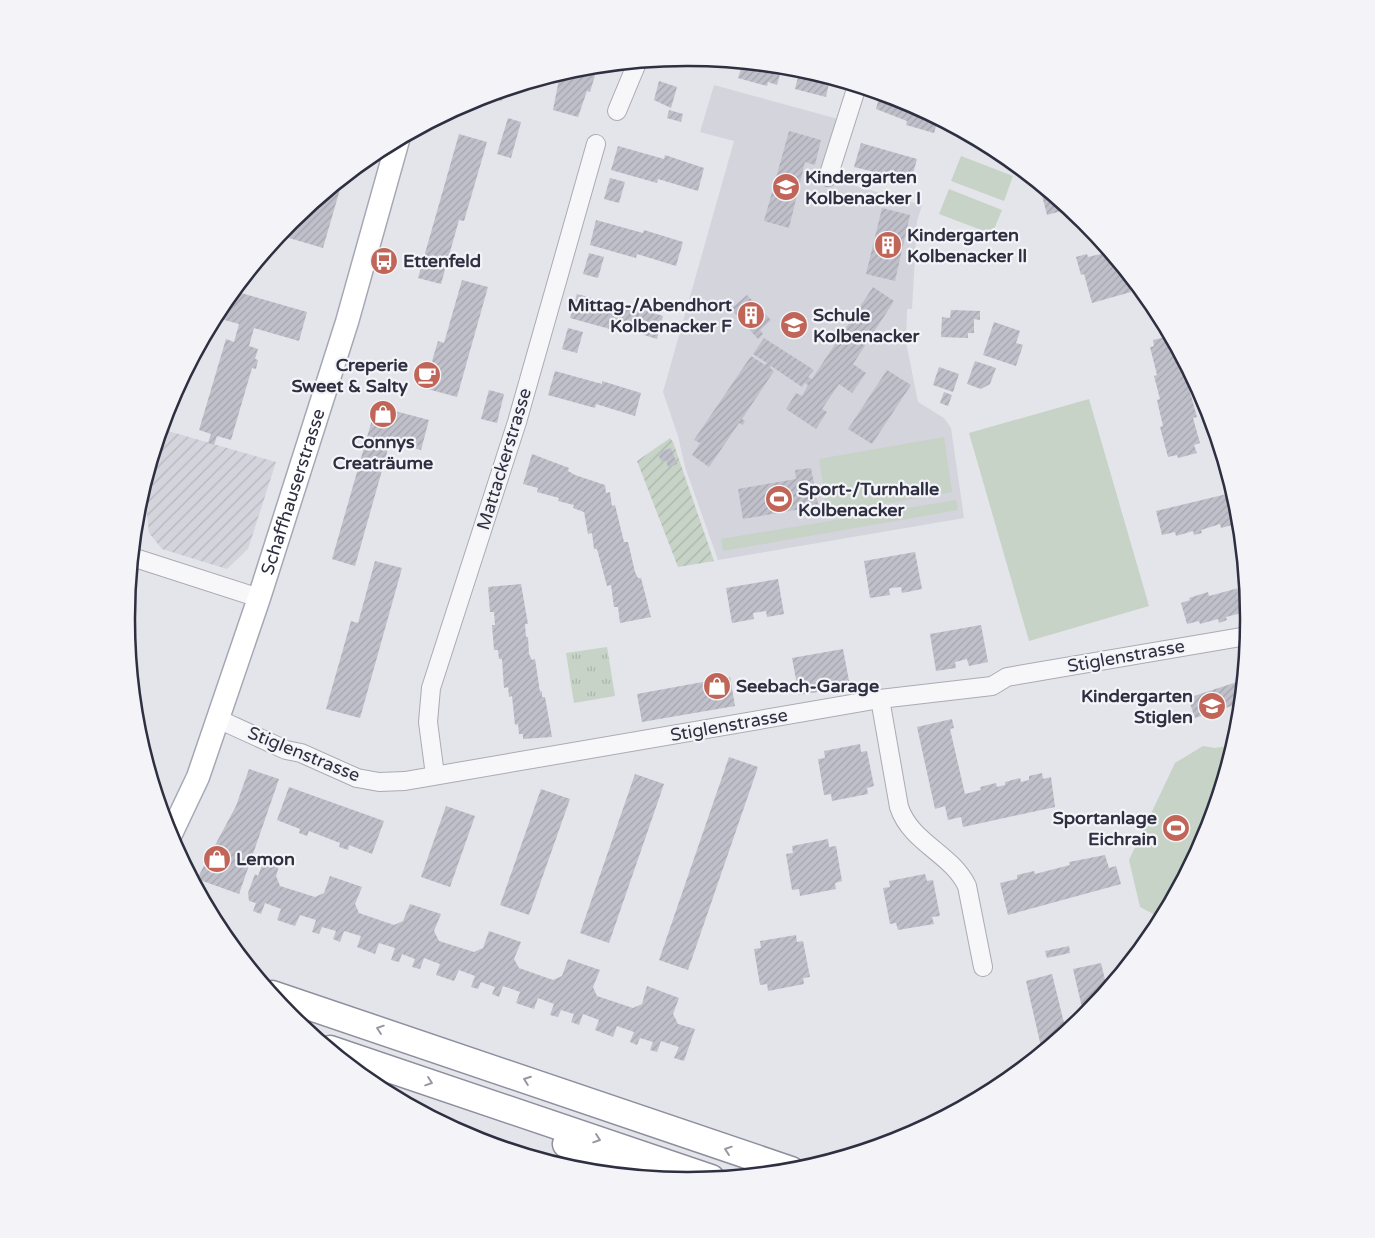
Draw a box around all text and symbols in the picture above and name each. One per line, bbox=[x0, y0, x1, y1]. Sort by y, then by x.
place label: Kindergarten Kolbenacker I bbox=[805, 166, 921, 209]
school or university icon: Kindergarten Kolbenacker I bbox=[771, 172, 801, 202]
place label: Kindergarten Kolbenacker ll bbox=[907, 224, 1027, 267]
building icon: Kindergarten Kolbenacker ll bbox=[873, 230, 903, 260]
bus stop icon: Ettenfeld bbox=[369, 246, 399, 276]
place label: Ettenfeld bbox=[403, 250, 481, 272]
place label: Mittag-/Abendhort Kolbenacker F bbox=[567, 294, 732, 337]
building icon: Mittag-/Abendhort Kolbenacker F bbox=[736, 300, 766, 330]
place label: Schule Kolbenacker bbox=[813, 304, 921, 347]
school or university icon: Schule Kolbenacker bbox=[779, 310, 809, 340]
place label: Creperie Sweet & Salty bbox=[291, 354, 408, 397]
cafe icon: Creperie Sweet & Salty bbox=[412, 360, 442, 390]
street label: Mattackerstrasse bbox=[472, 385, 536, 533]
shop icon: Connys Creaträume bbox=[368, 399, 398, 429]
street label: Schaffhauserstrasse bbox=[256, 406, 330, 578]
place label: Connys Creaträume bbox=[333, 431, 433, 474]
place label: Sport-/Turnhalle Kolbenacker bbox=[798, 478, 939, 521]
sports icon: Sport-/Turnhalle Kolbenacker bbox=[764, 484, 794, 514]
street label: Stiglenstrasse bbox=[1066, 635, 1186, 677]
shop icon: Seebach-Garage bbox=[702, 671, 732, 701]
place label: Seebach-Garage bbox=[736, 675, 879, 697]
place label: Kindergarten Stiglen bbox=[1081, 685, 1193, 728]
school or university icon: Kindergarten Stiglen bbox=[1197, 691, 1227, 721]
street label: Stiglenstrasse bbox=[669, 704, 789, 746]
street label: Stiglenstrasse bbox=[245, 722, 363, 786]
place label: Sportanlage Eichrain bbox=[1053, 807, 1157, 850]
sports icon: Sportanlage Eichrain bbox=[1161, 813, 1191, 843]
shop icon: Lemon bbox=[202, 844, 232, 874]
place label: Lemon bbox=[236, 848, 295, 870]
one-way arrow bbox=[376, 1025, 385, 1035]
one-way arrow bbox=[424, 1076, 433, 1086]
one-way arrow bbox=[523, 1076, 532, 1086]
one-way arrow bbox=[592, 1133, 600, 1143]
one-way arrow bbox=[724, 1146, 733, 1156]

